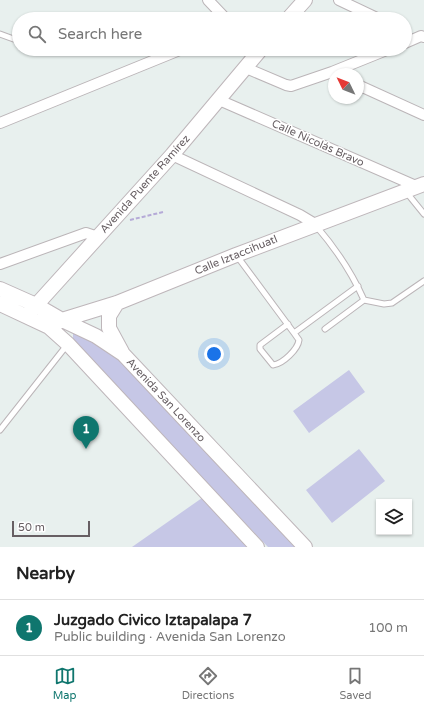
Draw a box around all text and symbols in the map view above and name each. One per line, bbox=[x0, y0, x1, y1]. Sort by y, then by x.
search box bbox=[12, 12, 412, 56]
icon: search bbox=[26, 23, 48, 45]
text: Search here bbox=[58, 25, 142, 43]
north arrow bbox=[328, 68, 364, 104]
street label: Calle Nicolás Bravo bbox=[270, 117, 366, 169]
street label: Avenida Puente Ramírez bbox=[97, 132, 193, 236]
street label: Calle Iztaccihuatl bbox=[193, 232, 279, 278]
your location bbox=[204, 344, 224, 364]
street label: Avenida San Lorenzo bbox=[124, 355, 208, 445]
pin: 1 bbox=[73, 416, 99, 449]
map controls bbox=[376, 499, 412, 535]
button: layers bbox=[376, 499, 412, 535]
scale bar bbox=[12, 519, 90, 538]
text: 50 m bbox=[18, 521, 45, 534]
text: Nearby bbox=[16, 563, 75, 584]
text: Juzgado Civico Iztapalapa 7 bbox=[54, 611, 252, 629]
text: 1 bbox=[25, 620, 33, 636]
text: 100 m bbox=[368, 620, 408, 636]
text: Public building · Avenida San Lorenzo bbox=[54, 629, 286, 645]
tab: Map bbox=[53, 665, 76, 702]
tab: Directions bbox=[182, 665, 234, 702]
tab: Saved bbox=[340, 665, 371, 702]

